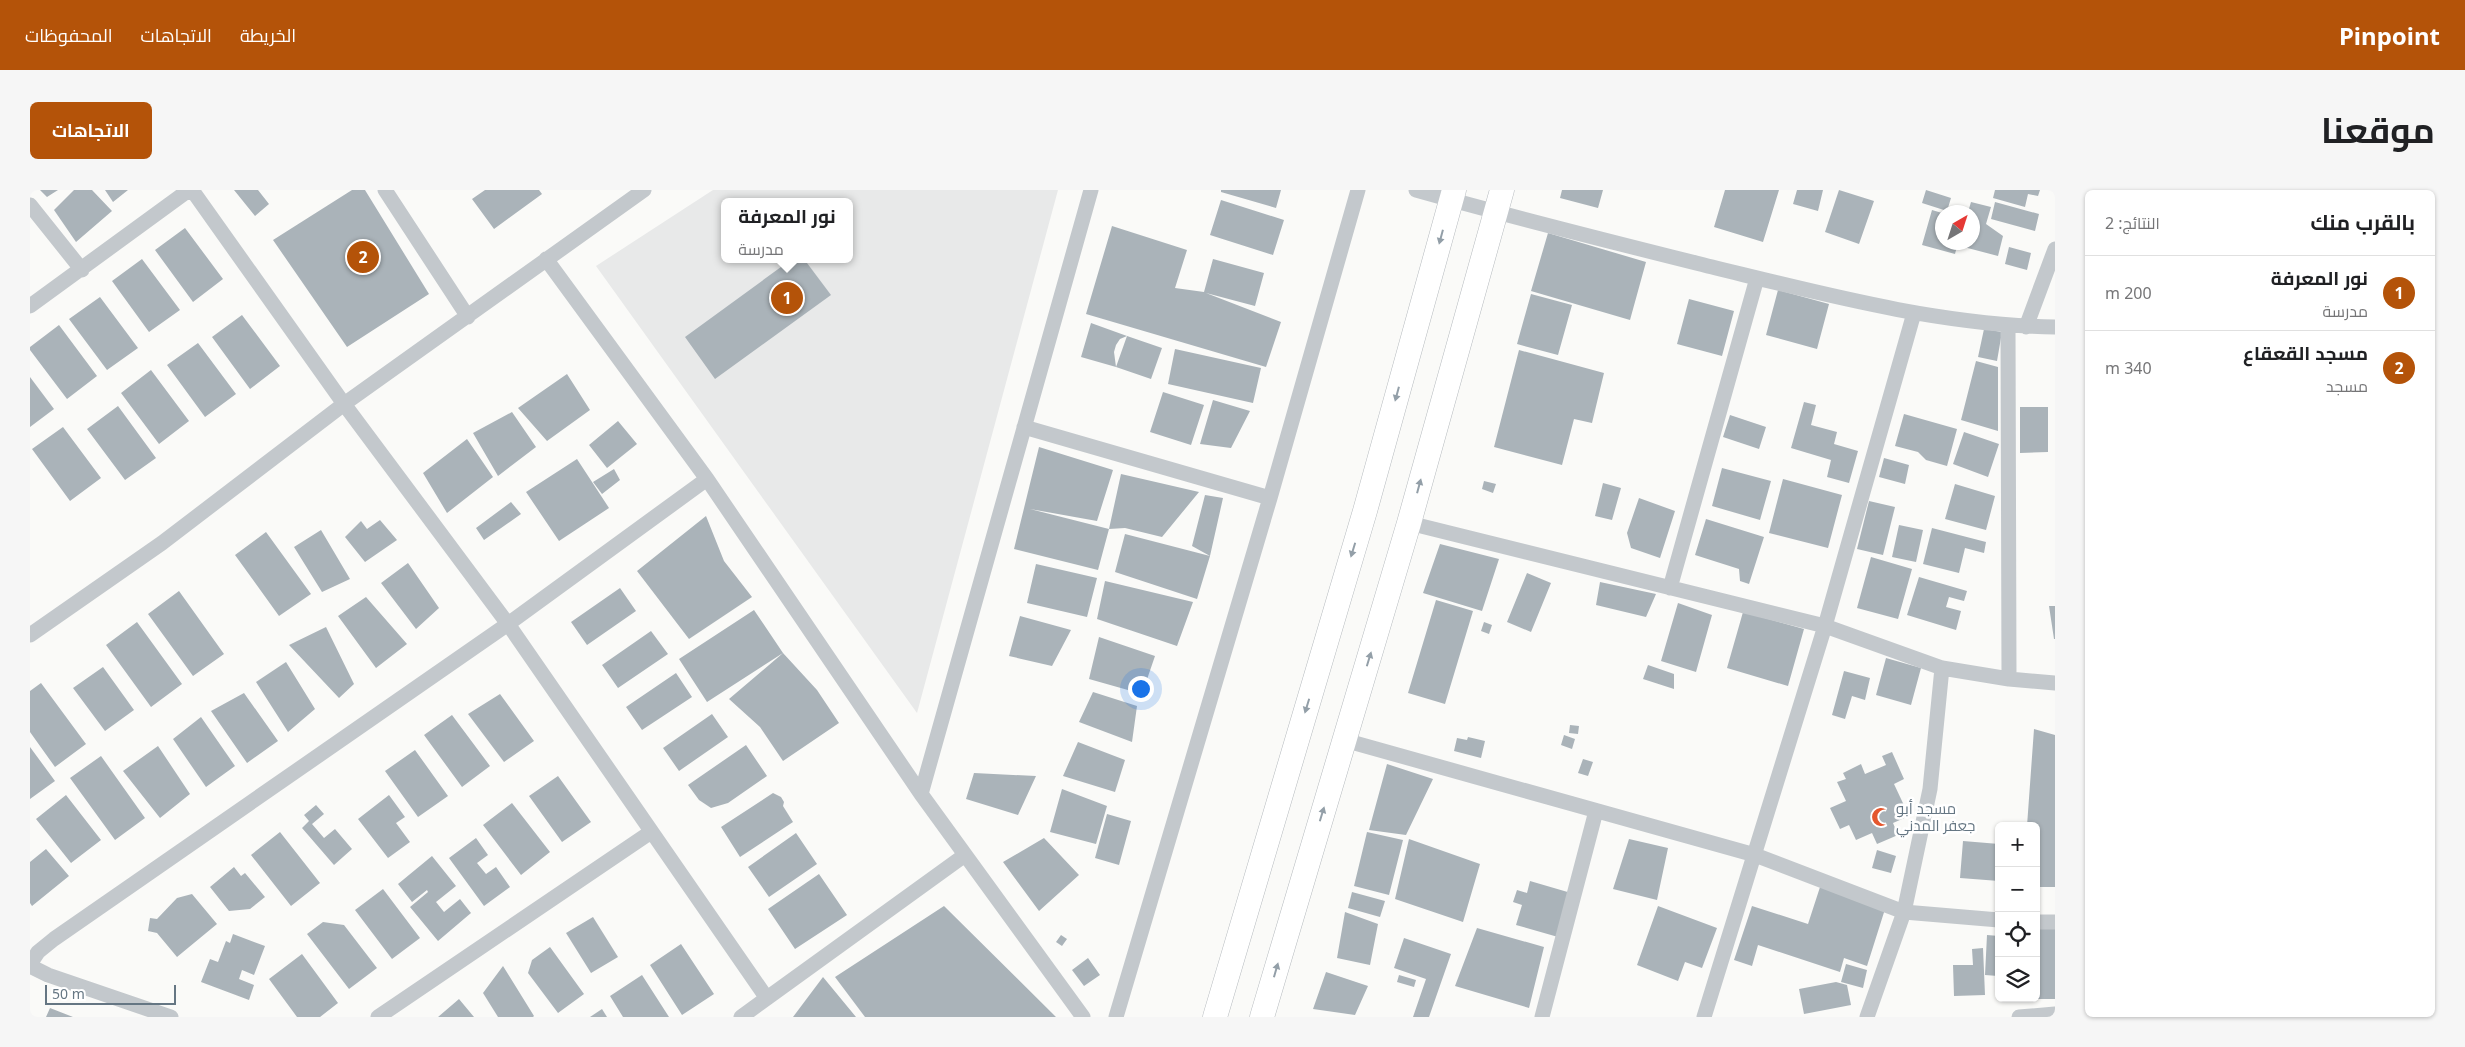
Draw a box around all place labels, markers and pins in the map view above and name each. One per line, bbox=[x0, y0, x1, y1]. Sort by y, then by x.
pin: 2 bbox=[347, 238, 379, 276]
pin: 1 bbox=[771, 279, 803, 317]
place label: مسجد أبو جعفر المدني bbox=[1896, 798, 1975, 838]
mosque icon: مسجد أبو جعفر المدني bbox=[1870, 806, 1892, 828]

